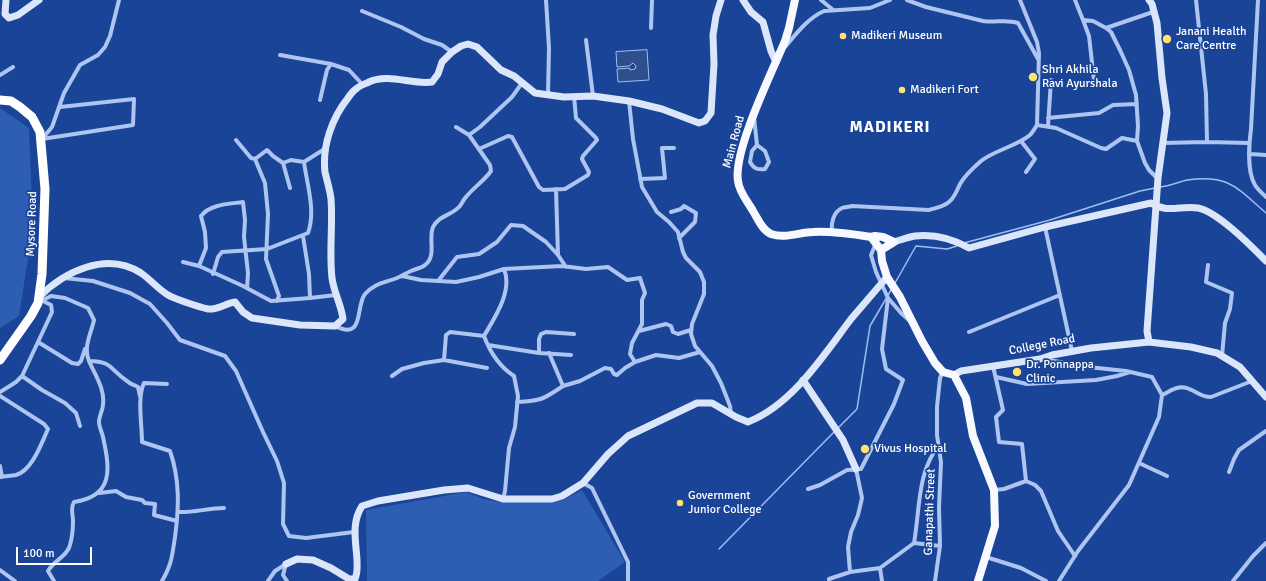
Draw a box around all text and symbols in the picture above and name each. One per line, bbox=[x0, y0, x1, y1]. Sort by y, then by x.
place label: Janani Health Care Centre bbox=[1176, 25, 1246, 53]
place label: Madikeri Museum bbox=[851, 29, 942, 43]
marker: Madikeri Museum bbox=[838, 31, 848, 41]
marker: Janani Health Care Centre bbox=[1161, 33, 1173, 45]
place label: Shri Akhila Ravi Ayurshala bbox=[1042, 63, 1117, 91]
marker: Shri Akhila Ravi Ayurshala bbox=[1027, 71, 1039, 83]
place label: Madikeri Fort bbox=[910, 83, 979, 97]
marker: Madikeri Fort bbox=[897, 85, 907, 95]
street label: Main Road bbox=[720, 114, 748, 170]
district label: MADIKERI bbox=[849, 118, 931, 138]
street label: Mysore Road bbox=[24, 191, 40, 257]
street label: College Road bbox=[1008, 332, 1076, 358]
place label: Dr. Ponnappa Clinic bbox=[1026, 358, 1094, 386]
marker: Dr. Ponnappa Clinic bbox=[1011, 366, 1023, 378]
place label: Vivus Hospital bbox=[874, 442, 947, 456]
marker: Vivus Hospital bbox=[859, 443, 871, 455]
street label: Ganapathi Street bbox=[921, 468, 939, 556]
place label: Government Junior College bbox=[688, 489, 762, 517]
marker: Government Junior College bbox=[675, 498, 685, 508]
scale bar bbox=[18, 539, 94, 565]
text: 100 m bbox=[23, 546, 55, 561]

